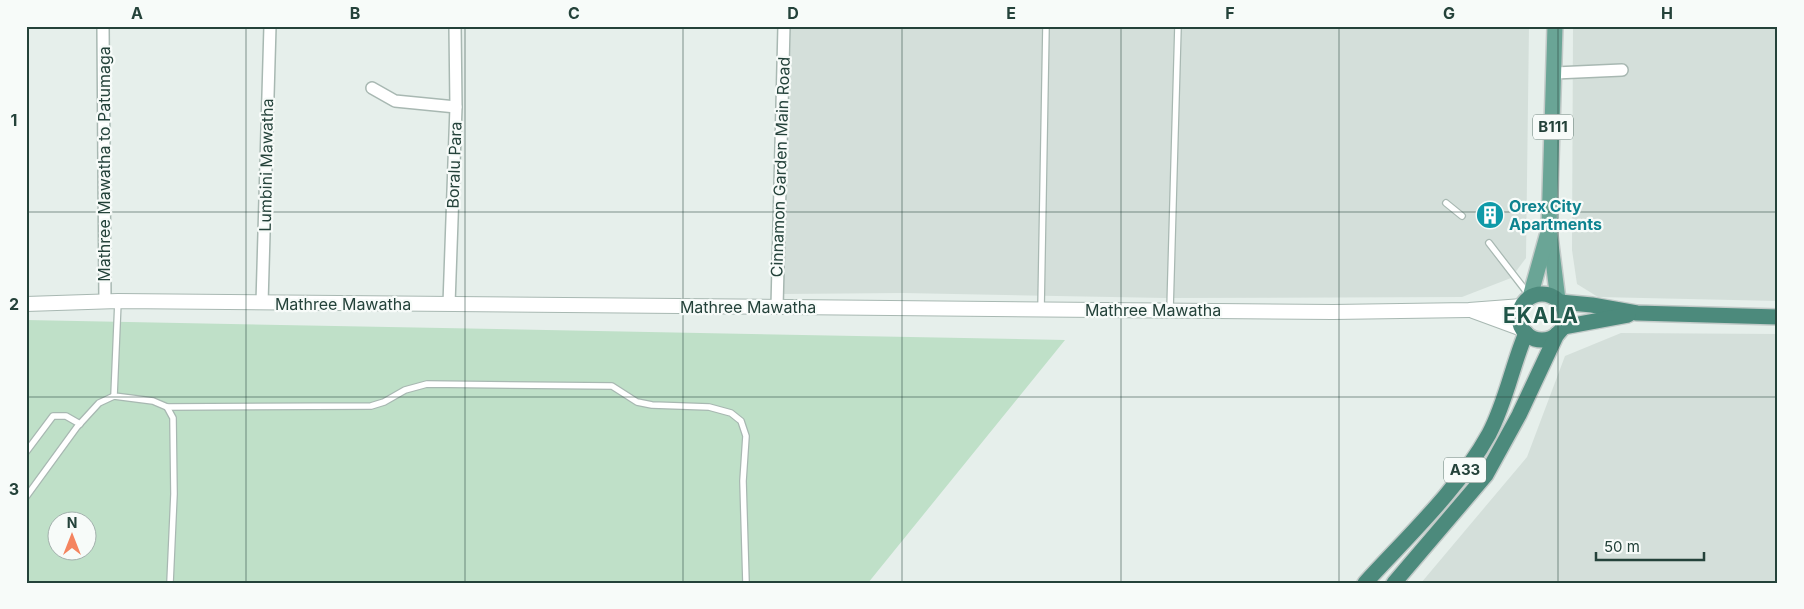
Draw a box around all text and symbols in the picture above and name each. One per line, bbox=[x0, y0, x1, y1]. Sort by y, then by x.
text: A bbox=[131, 3, 143, 23]
text: B bbox=[350, 3, 360, 23]
text: C bbox=[568, 3, 580, 23]
text: D bbox=[787, 3, 799, 23]
text: E bbox=[1006, 3, 1016, 23]
text: F bbox=[1225, 3, 1235, 23]
text: G bbox=[1443, 3, 1455, 23]
text: H bbox=[1661, 3, 1673, 23]
street label: Mathree Mawatha to Patumaga bbox=[94, 46, 114, 282]
street label: Cinnamon Garden Main Road bbox=[766, 56, 794, 278]
street label: Lumbini Mawatha bbox=[255, 98, 277, 232]
text: 1 bbox=[11, 110, 17, 130]
road number: B111 bbox=[1533, 114, 1573, 140]
street label: Boralu Para bbox=[442, 121, 466, 209]
place label: Orex City Apartments bbox=[1509, 196, 1602, 234]
building icon: Orex City Apartments bbox=[1475, 200, 1505, 230]
text: 2 bbox=[9, 294, 19, 314]
street label: Mathree Mawatha bbox=[275, 294, 411, 314]
street label: Mathree Mawatha bbox=[680, 297, 816, 317]
street label: Mathree Mawatha bbox=[1085, 300, 1221, 320]
district label: EKALA bbox=[1503, 303, 1579, 328]
road number: A33 bbox=[1444, 458, 1486, 482]
text: 3 bbox=[9, 479, 19, 499]
north arrow bbox=[48, 512, 98, 562]
text: N bbox=[67, 514, 77, 531]
scale bar bbox=[1596, 529, 1704, 561]
text: 50 m bbox=[1604, 537, 1640, 556]

